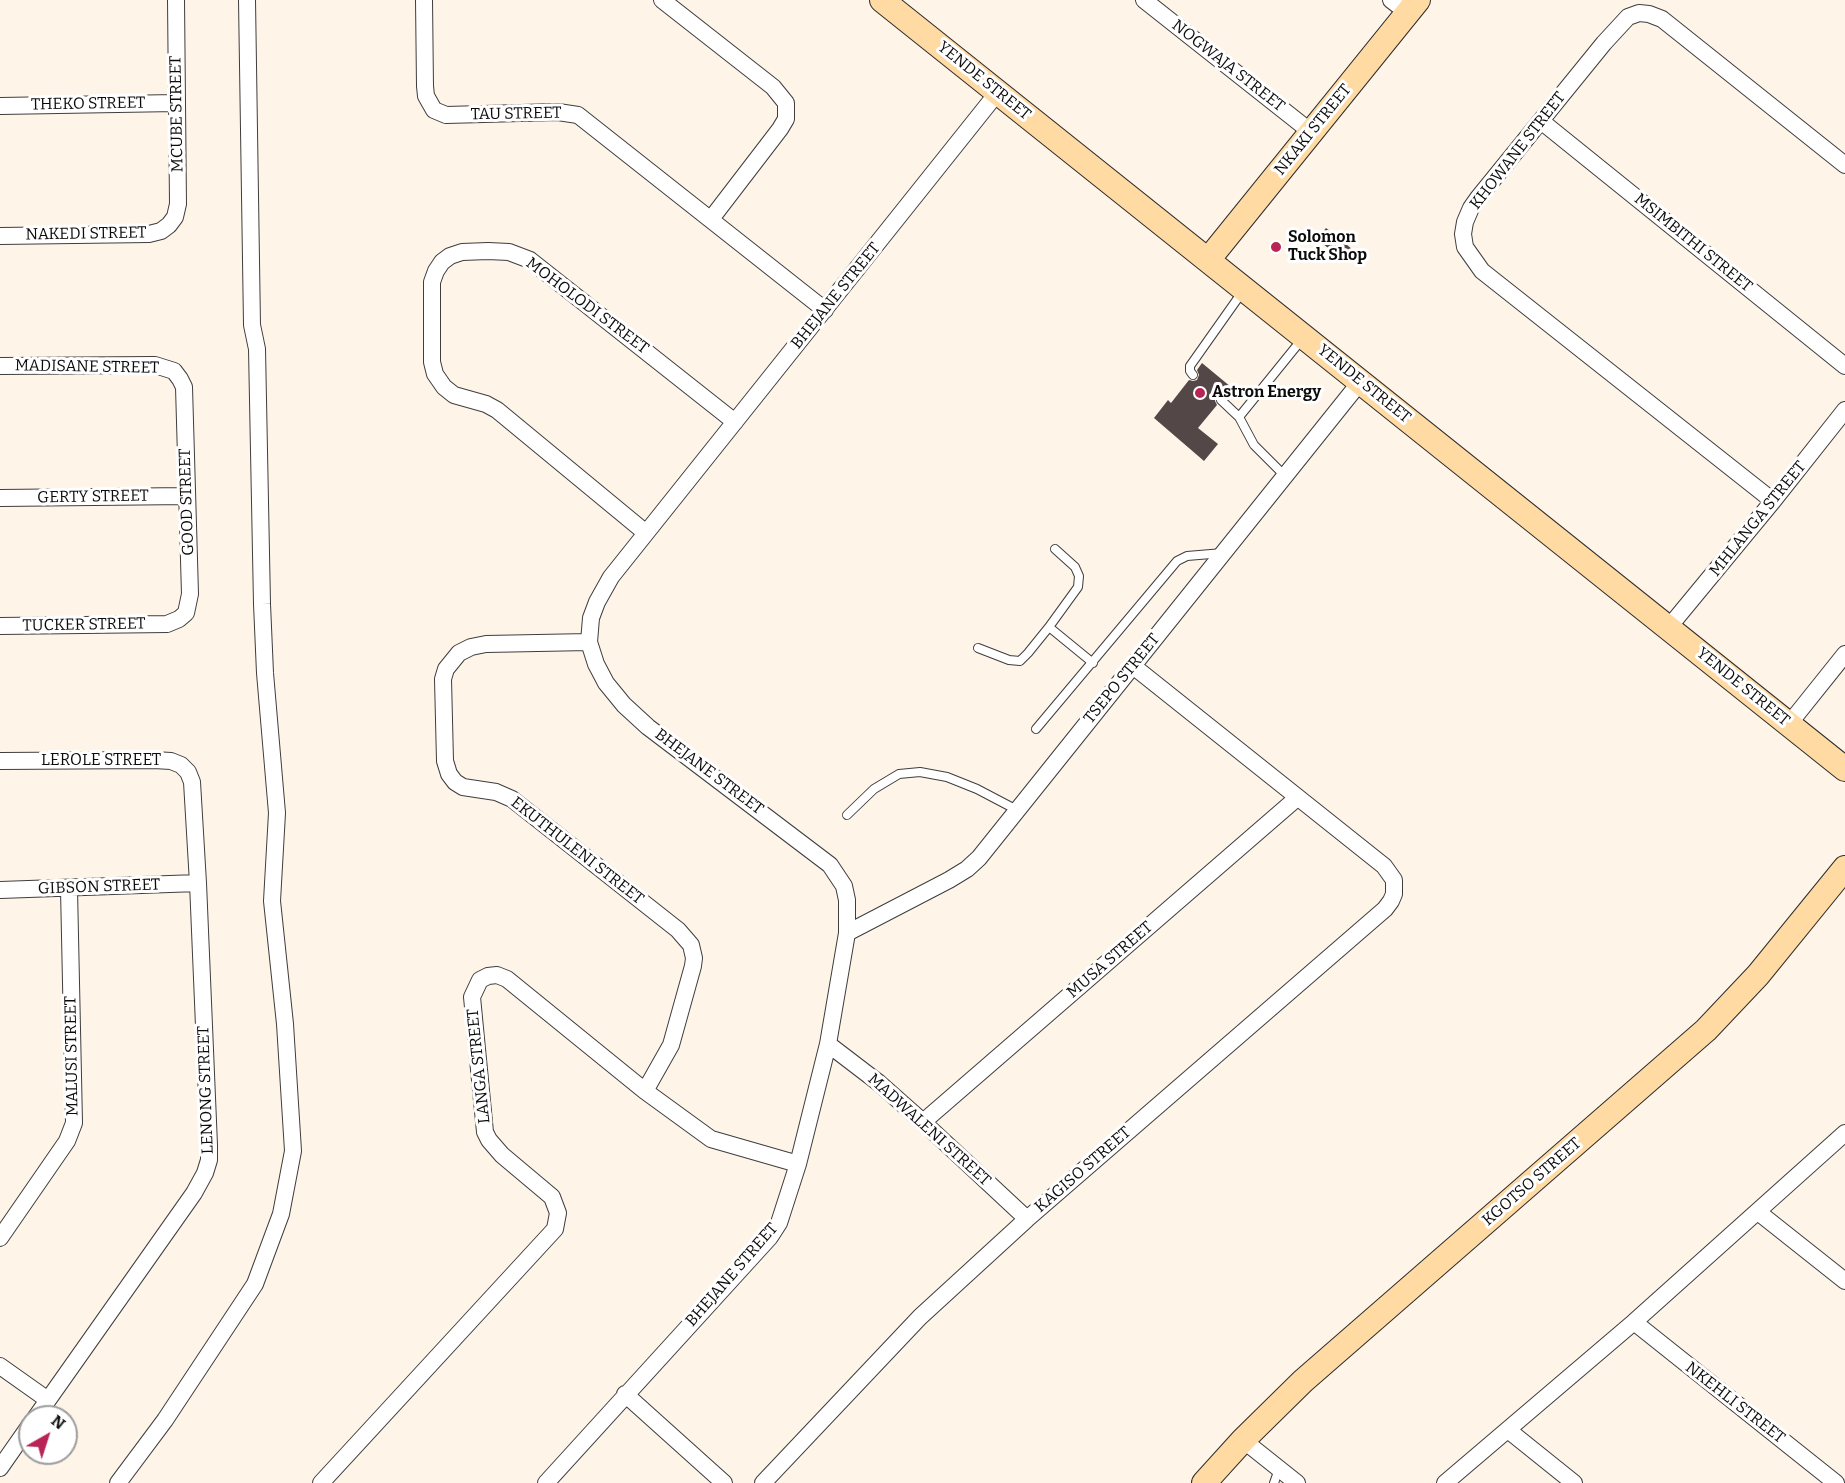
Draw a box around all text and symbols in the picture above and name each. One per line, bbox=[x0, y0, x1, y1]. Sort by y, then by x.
street label: NOGWAJA STREET bbox=[1168, 16, 1288, 116]
street label: YENDE STREET bbox=[934, 38, 1034, 124]
street label: MCUBE STREET bbox=[166, 56, 188, 172]
street label: NKAKI STREET bbox=[1270, 81, 1356, 179]
street label: KHOWANE STREET bbox=[1466, 89, 1570, 213]
street label: THEKO STREET bbox=[31, 93, 145, 115]
street label: TAU STREET bbox=[470, 104, 562, 124]
street label: MSIMBITHI STREET bbox=[1630, 190, 1756, 296]
street label: NAKEDI STREET bbox=[25, 223, 147, 245]
place label: Solomon Tuck Shop bbox=[1288, 228, 1367, 266]
street label: BHEJANE STREET bbox=[787, 239, 885, 353]
marker: Solomon Tuck Shop bbox=[1269, 240, 1283, 254]
street label: MOHOLODI STREET bbox=[522, 254, 652, 358]
street label: YENDE STREET bbox=[1314, 341, 1414, 427]
street label: MADISANE STREET bbox=[15, 356, 159, 378]
place label: Astron Energy bbox=[1212, 383, 1321, 403]
marker: Astron Energy bbox=[1193, 386, 1207, 400]
street label: GOOD STREET bbox=[176, 448, 198, 556]
street label: MHLANGA STREET bbox=[1706, 458, 1810, 580]
street label: GERTY STREET bbox=[37, 486, 149, 508]
street label: TUCKER STREET bbox=[22, 614, 146, 636]
street label: TSEPO STREET bbox=[1080, 630, 1164, 728]
street label: YENDE STREET bbox=[1693, 644, 1793, 730]
street label: BHEJANE STREET bbox=[651, 725, 767, 819]
street label: LEROLE STREET bbox=[41, 751, 161, 771]
street label: EKUTHULENI STREET bbox=[507, 793, 647, 909]
street label: GIBSON STREET bbox=[38, 875, 160, 899]
street label: MUSA STREET bbox=[1063, 918, 1157, 1002]
street label: MALUSI STREET bbox=[61, 996, 83, 1116]
street label: LANGA STREET bbox=[463, 1008, 495, 1124]
street label: LENONG STREET bbox=[194, 1026, 218, 1154]
street label: MADWALENI STREET bbox=[864, 1070, 994, 1190]
street label: KAGISO STREET bbox=[1031, 1123, 1135, 1217]
street label: KGOTSO STREET bbox=[1479, 1134, 1585, 1230]
street label: BHEJANE STREET bbox=[682, 1219, 782, 1331]
street label: NKEHLI STREET bbox=[1681, 1358, 1789, 1448]
north arrow bbox=[18, 1405, 78, 1465]
text: N bbox=[48, 1411, 69, 1433]

